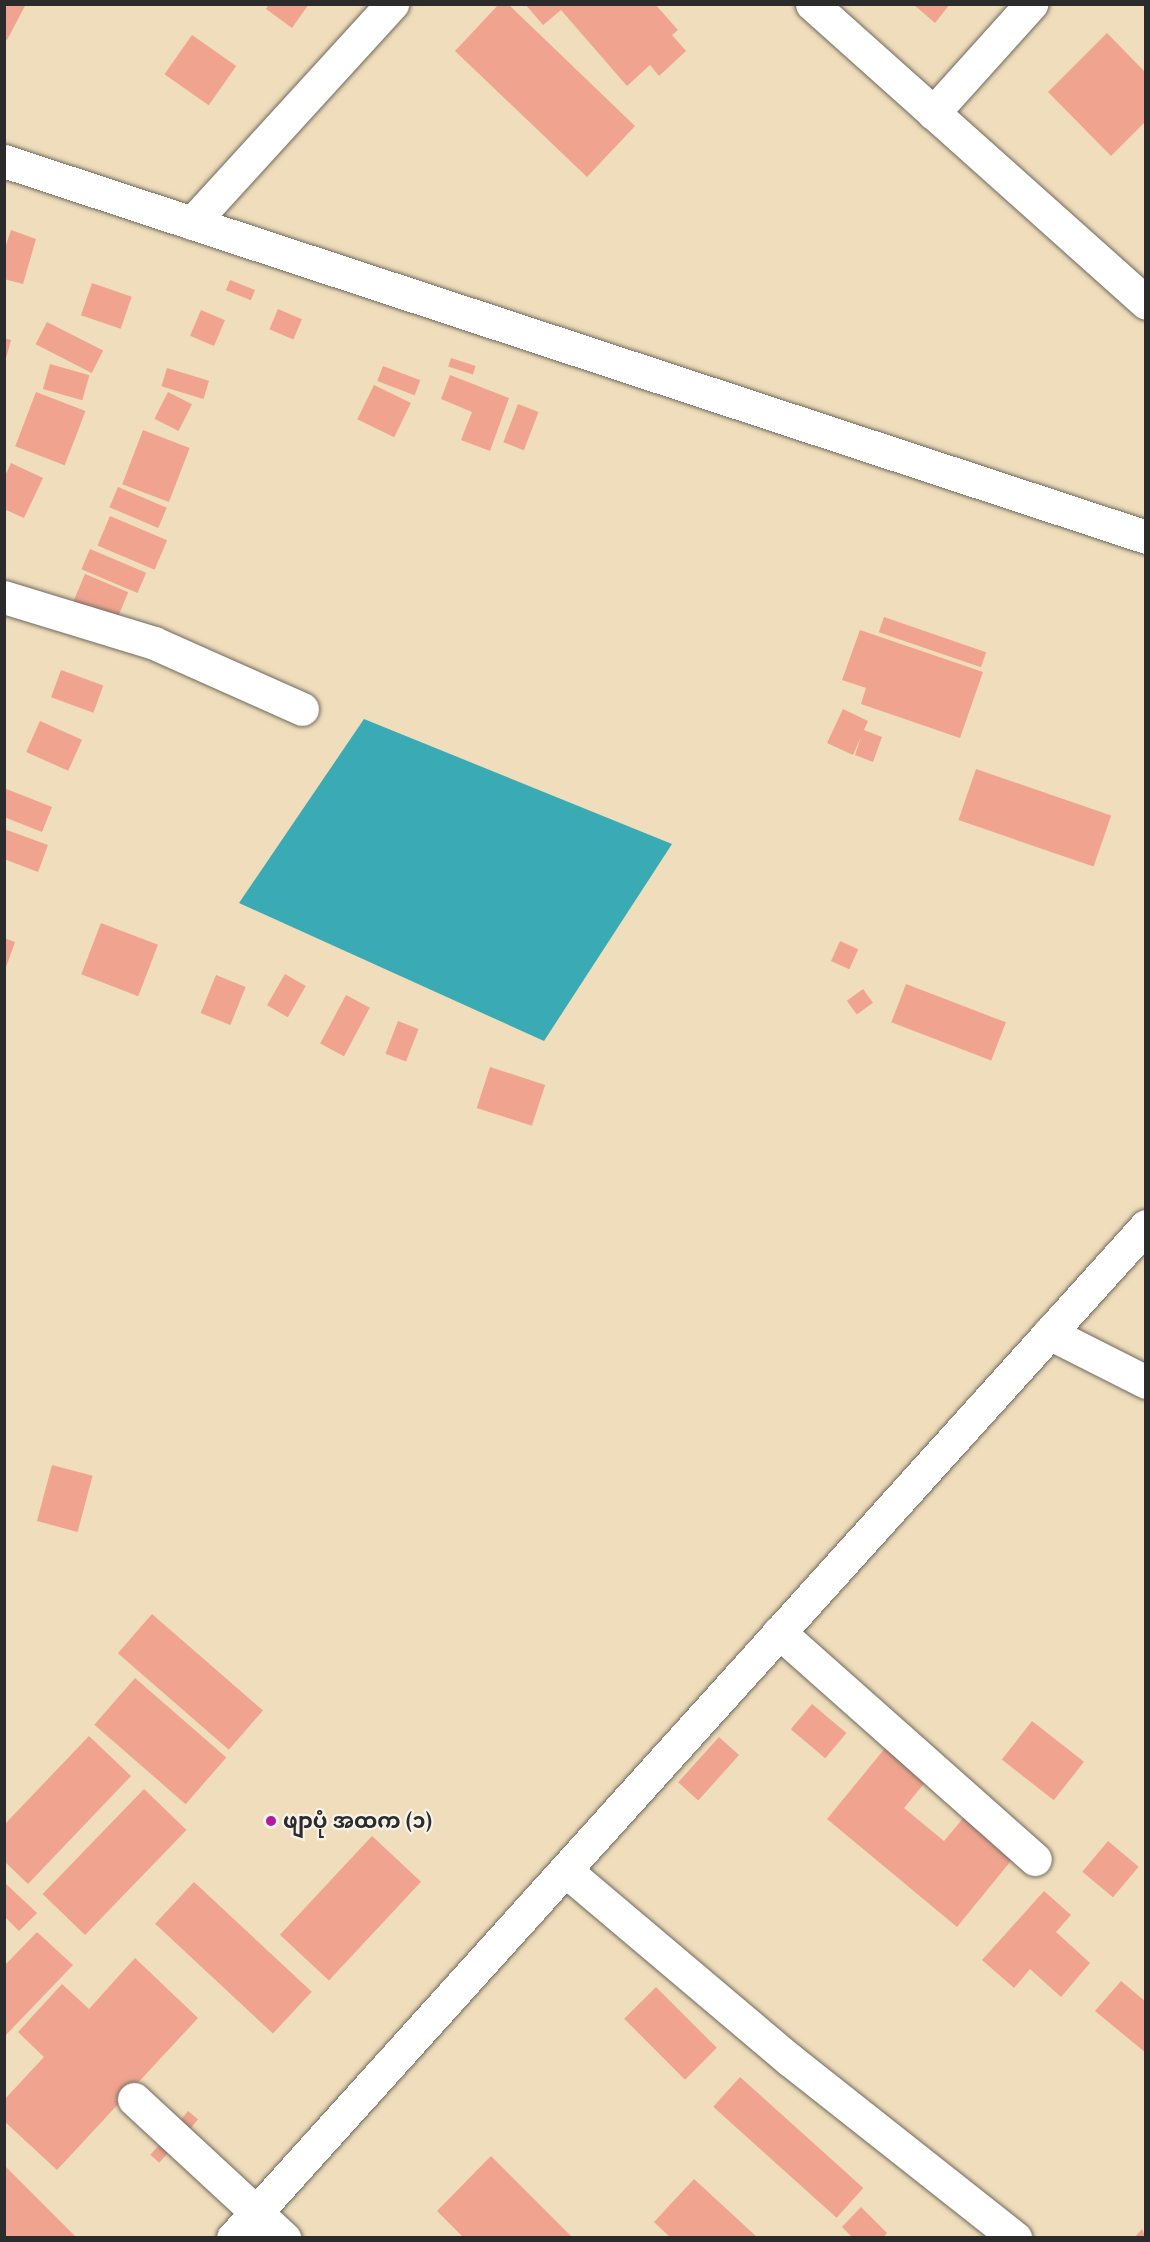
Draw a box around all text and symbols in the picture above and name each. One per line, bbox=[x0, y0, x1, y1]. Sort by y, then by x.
place label: ဖျာပုံ အထက (၁) bbox=[283, 1808, 432, 1834]
marker: ဖျာပုံ အထက (၁) bbox=[264, 1814, 278, 1828]

